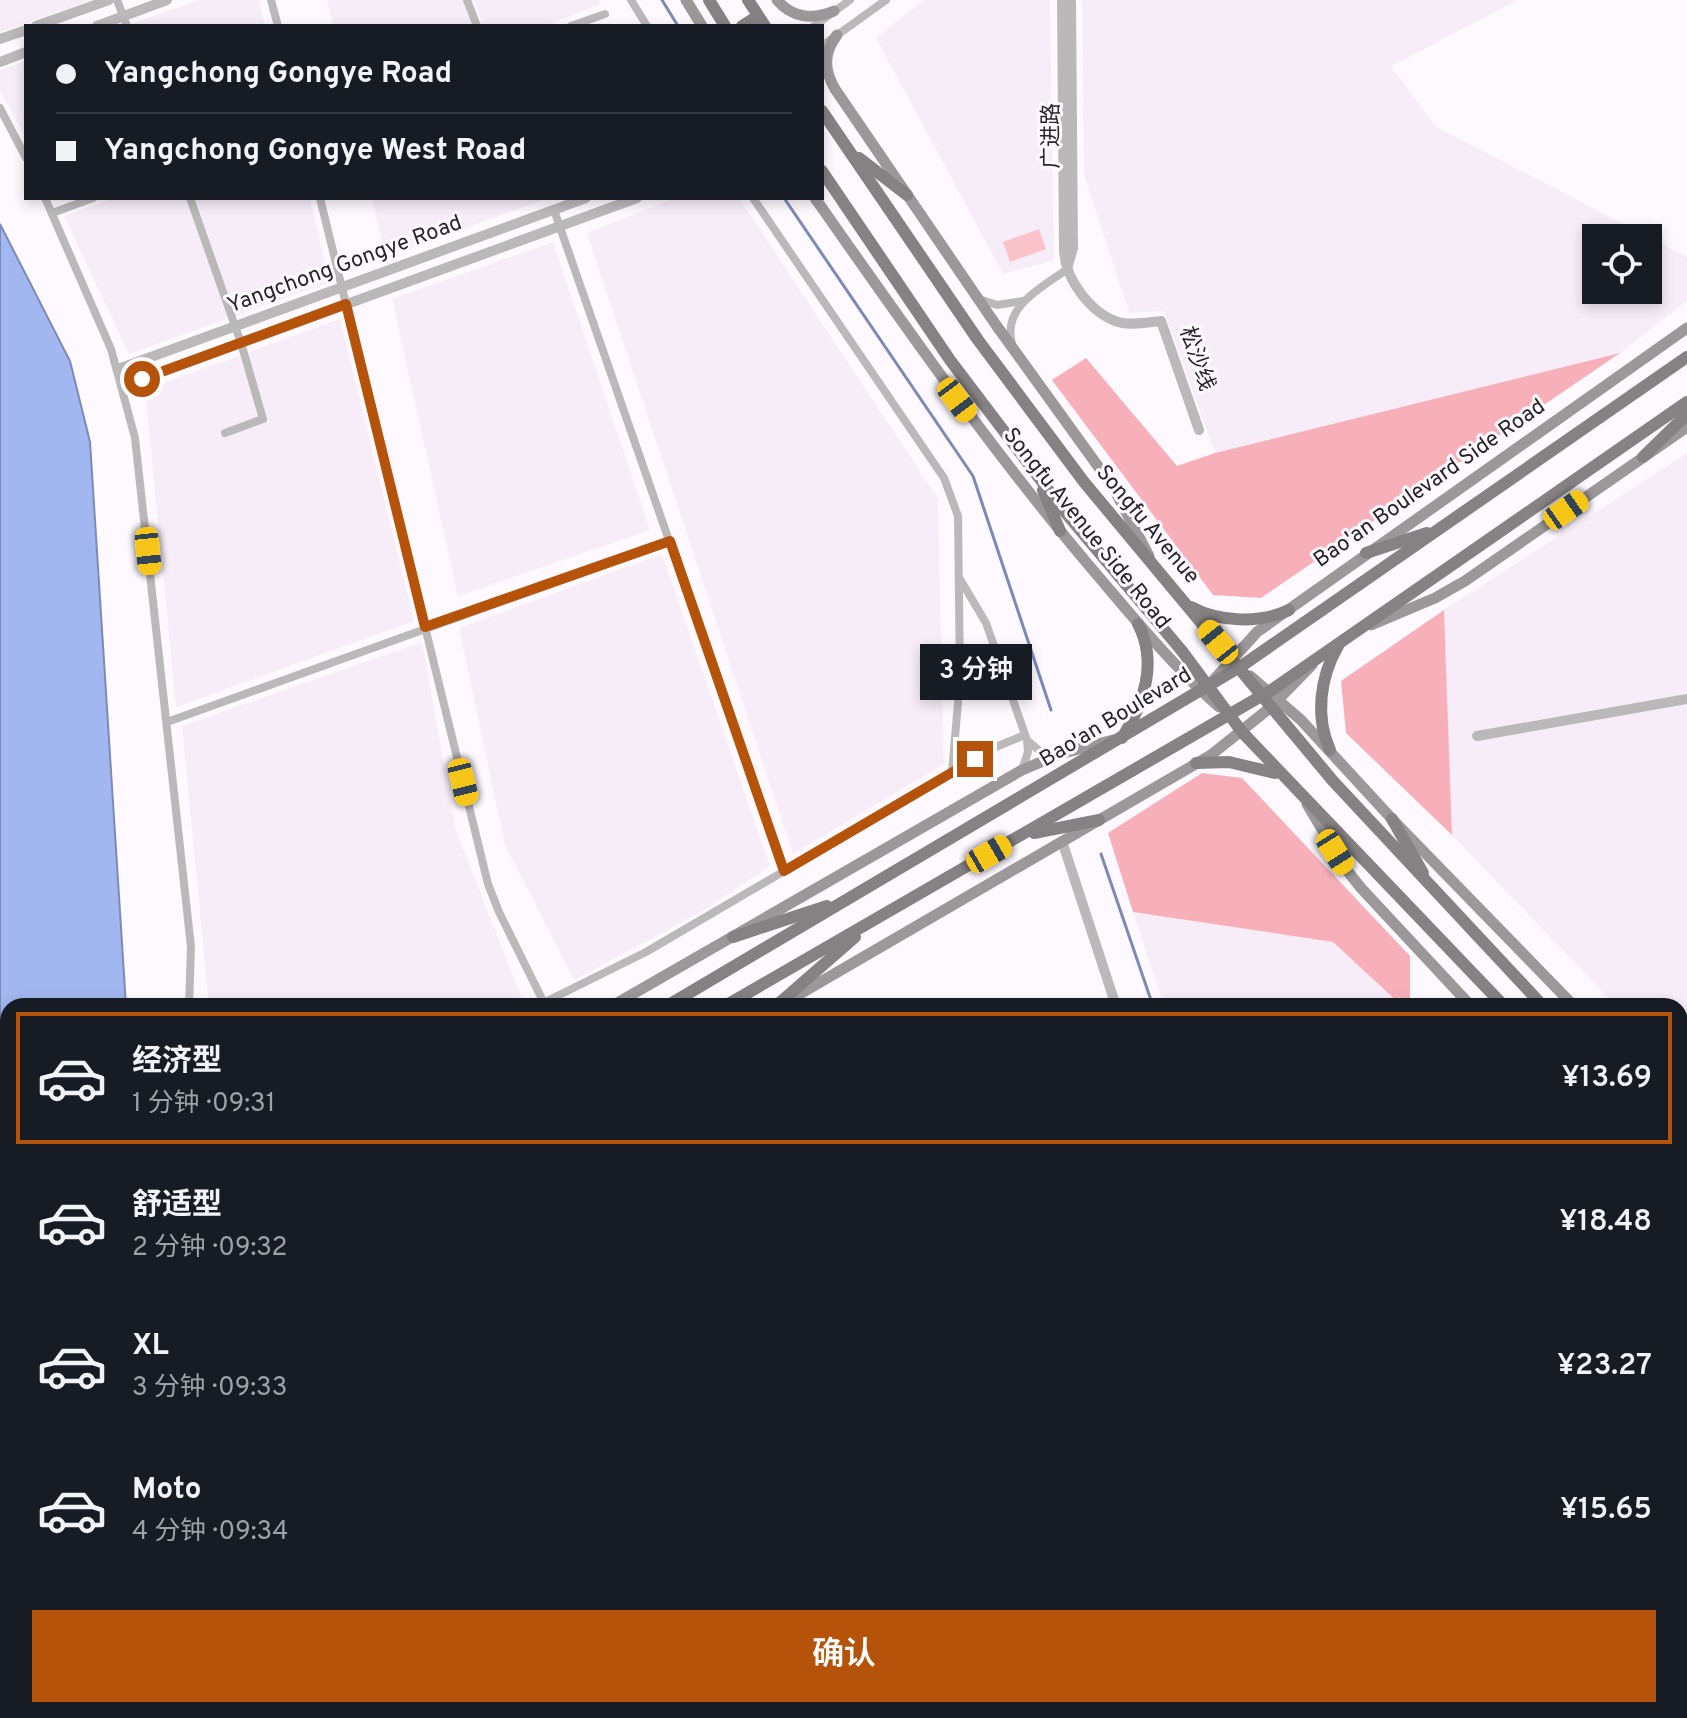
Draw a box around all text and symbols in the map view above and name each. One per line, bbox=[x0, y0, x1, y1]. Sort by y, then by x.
text: Yangchong Gongye Road bbox=[104, 56, 452, 93]
street label: 广进路 bbox=[1039, 103, 1066, 169]
text: Yangchong Gongye West Road bbox=[104, 133, 526, 170]
street label: Yangchong Gongye Road bbox=[224, 210, 466, 320]
map controls bbox=[1582, 224, 1662, 304]
button: locate bbox=[1582, 224, 1662, 304]
street label: 松沙线 bbox=[1172, 323, 1220, 395]
route start bbox=[124, 361, 160, 397]
car bbox=[933, 374, 981, 426]
street label: Bao'an Boulevard Side Road bbox=[1309, 394, 1551, 574]
street label: Songfu Avenue Side Road bbox=[996, 423, 1176, 635]
street label: Songfu Avenue bbox=[1089, 460, 1205, 590]
car bbox=[1539, 486, 1593, 534]
car bbox=[134, 526, 162, 576]
car bbox=[1194, 616, 1242, 668]
callout: 3 分钟 bbox=[919, 643, 1031, 699]
text: 3 分钟 bbox=[939, 655, 1013, 688]
street label: Bao'an Boulevard bbox=[1035, 662, 1197, 774]
route end bbox=[957, 741, 993, 777]
car bbox=[446, 756, 480, 808]
car bbox=[1312, 825, 1358, 879]
car bbox=[962, 832, 1016, 876]
icon: car bbox=[36, 1042, 108, 1114]
text: 经济型 bbox=[132, 1044, 222, 1081]
text: ¥13.69 bbox=[1562, 1060, 1652, 1097]
text: 1 分钟 · 09:31 bbox=[132, 1088, 275, 1121]
icon: car bbox=[36, 1186, 108, 1258]
text: 舒适型 bbox=[132, 1188, 222, 1225]
text: ¥18.48 bbox=[1559, 1204, 1652, 1241]
text: 2 分钟 · 09:32 bbox=[132, 1232, 287, 1265]
text: XL bbox=[132, 1328, 169, 1365]
icon: car bbox=[36, 1330, 108, 1402]
text: ¥23.27 bbox=[1557, 1348, 1652, 1385]
text: 3 分钟 · 09:33 bbox=[132, 1372, 287, 1405]
text: Moto bbox=[132, 1472, 202, 1509]
icon: car bbox=[36, 1474, 108, 1546]
text: ¥15.65 bbox=[1560, 1492, 1652, 1529]
text: 4 分钟 · 09:34 bbox=[132, 1516, 288, 1549]
button: 确认 bbox=[32, 1610, 1656, 1702]

